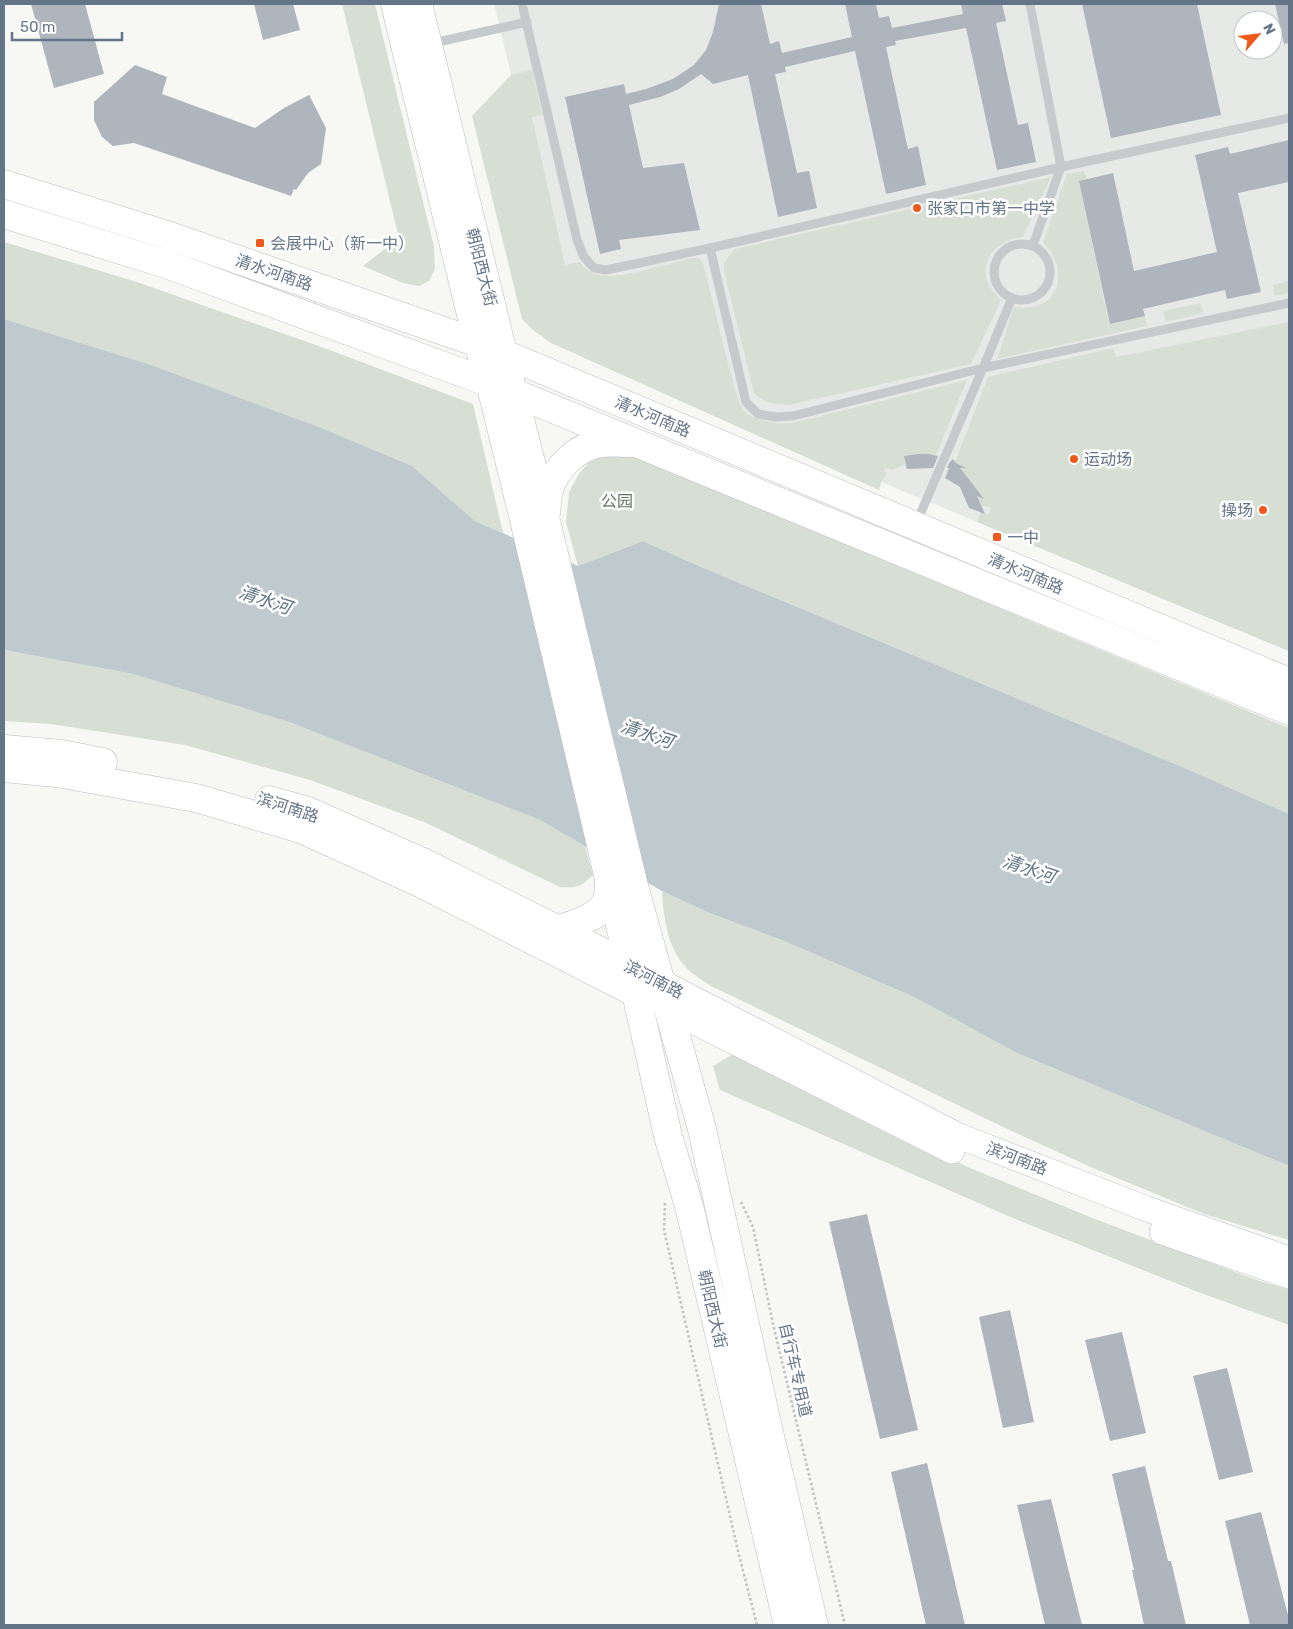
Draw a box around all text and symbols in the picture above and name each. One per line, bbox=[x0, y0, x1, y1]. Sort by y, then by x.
scale bar bbox=[12, 10, 122, 42]
north arrow bbox=[1233, 10, 1283, 60]
text: 50 m bbox=[20, 18, 55, 36]
text: N bbox=[1259, 21, 1279, 38]
place label: 张家口市第一中学 bbox=[927, 199, 1055, 218]
marker: 张家口市第一中学 bbox=[911, 202, 923, 214]
street label: 朝阳西大街 bbox=[463, 226, 500, 308]
place label: 会展中心（新一中） bbox=[270, 234, 414, 253]
marker: 会展中心（新一中） bbox=[254, 237, 266, 249]
street label: 清水河南路 bbox=[233, 250, 315, 294]
street label: 清水河南路 bbox=[612, 392, 693, 441]
place label: 运动场 bbox=[1084, 450, 1132, 469]
marker: 运动场 bbox=[1068, 453, 1080, 465]
park label: 公园 bbox=[601, 492, 633, 511]
place label: 操场 bbox=[1221, 501, 1253, 520]
marker: 操场 bbox=[1257, 504, 1269, 516]
place label: 一中 bbox=[1007, 528, 1039, 547]
marker: 一中 bbox=[991, 531, 1003, 543]
street label: 清水河南路 bbox=[985, 549, 1066, 598]
water label: 清水河 bbox=[236, 581, 297, 620]
water label: 清水河 bbox=[618, 715, 679, 754]
street label: 滨河南路 bbox=[254, 789, 321, 826]
water label: 清水河 bbox=[1000, 850, 1061, 889]
street label: 滨河南路 bbox=[621, 956, 687, 1002]
street label: 滨河南路 bbox=[984, 1138, 1050, 1179]
street label: 朝阳西大街 bbox=[694, 1268, 731, 1350]
street label: 自行车专用道 bbox=[775, 1321, 816, 1419]

